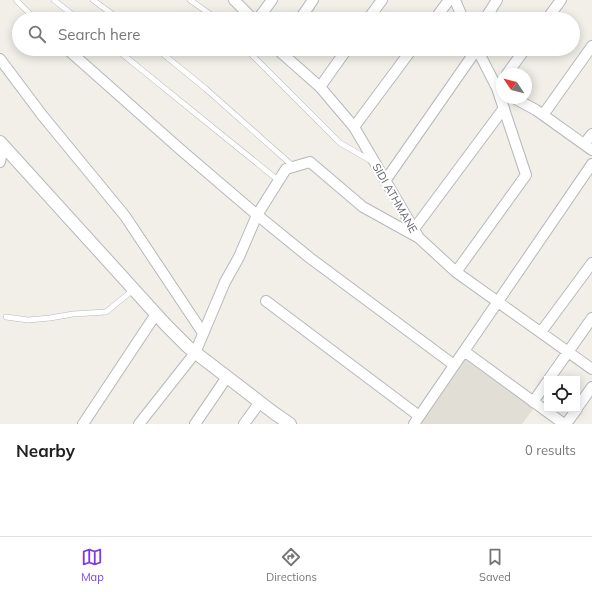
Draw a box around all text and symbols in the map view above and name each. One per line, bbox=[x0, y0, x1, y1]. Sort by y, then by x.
search box bbox=[12, 12, 580, 56]
icon: search bbox=[26, 23, 48, 45]
text: Search here bbox=[58, 25, 140, 44]
north arrow bbox=[496, 68, 532, 104]
street label: SIDI ATHMANE bbox=[369, 161, 421, 235]
map controls bbox=[544, 376, 580, 412]
button: locate bbox=[544, 376, 580, 412]
text: Nearby bbox=[16, 440, 75, 461]
text: 0 results bbox=[525, 442, 576, 458]
tab: Map bbox=[81, 546, 104, 584]
tab: Directions bbox=[266, 546, 317, 584]
tab: Saved bbox=[479, 546, 511, 584]

